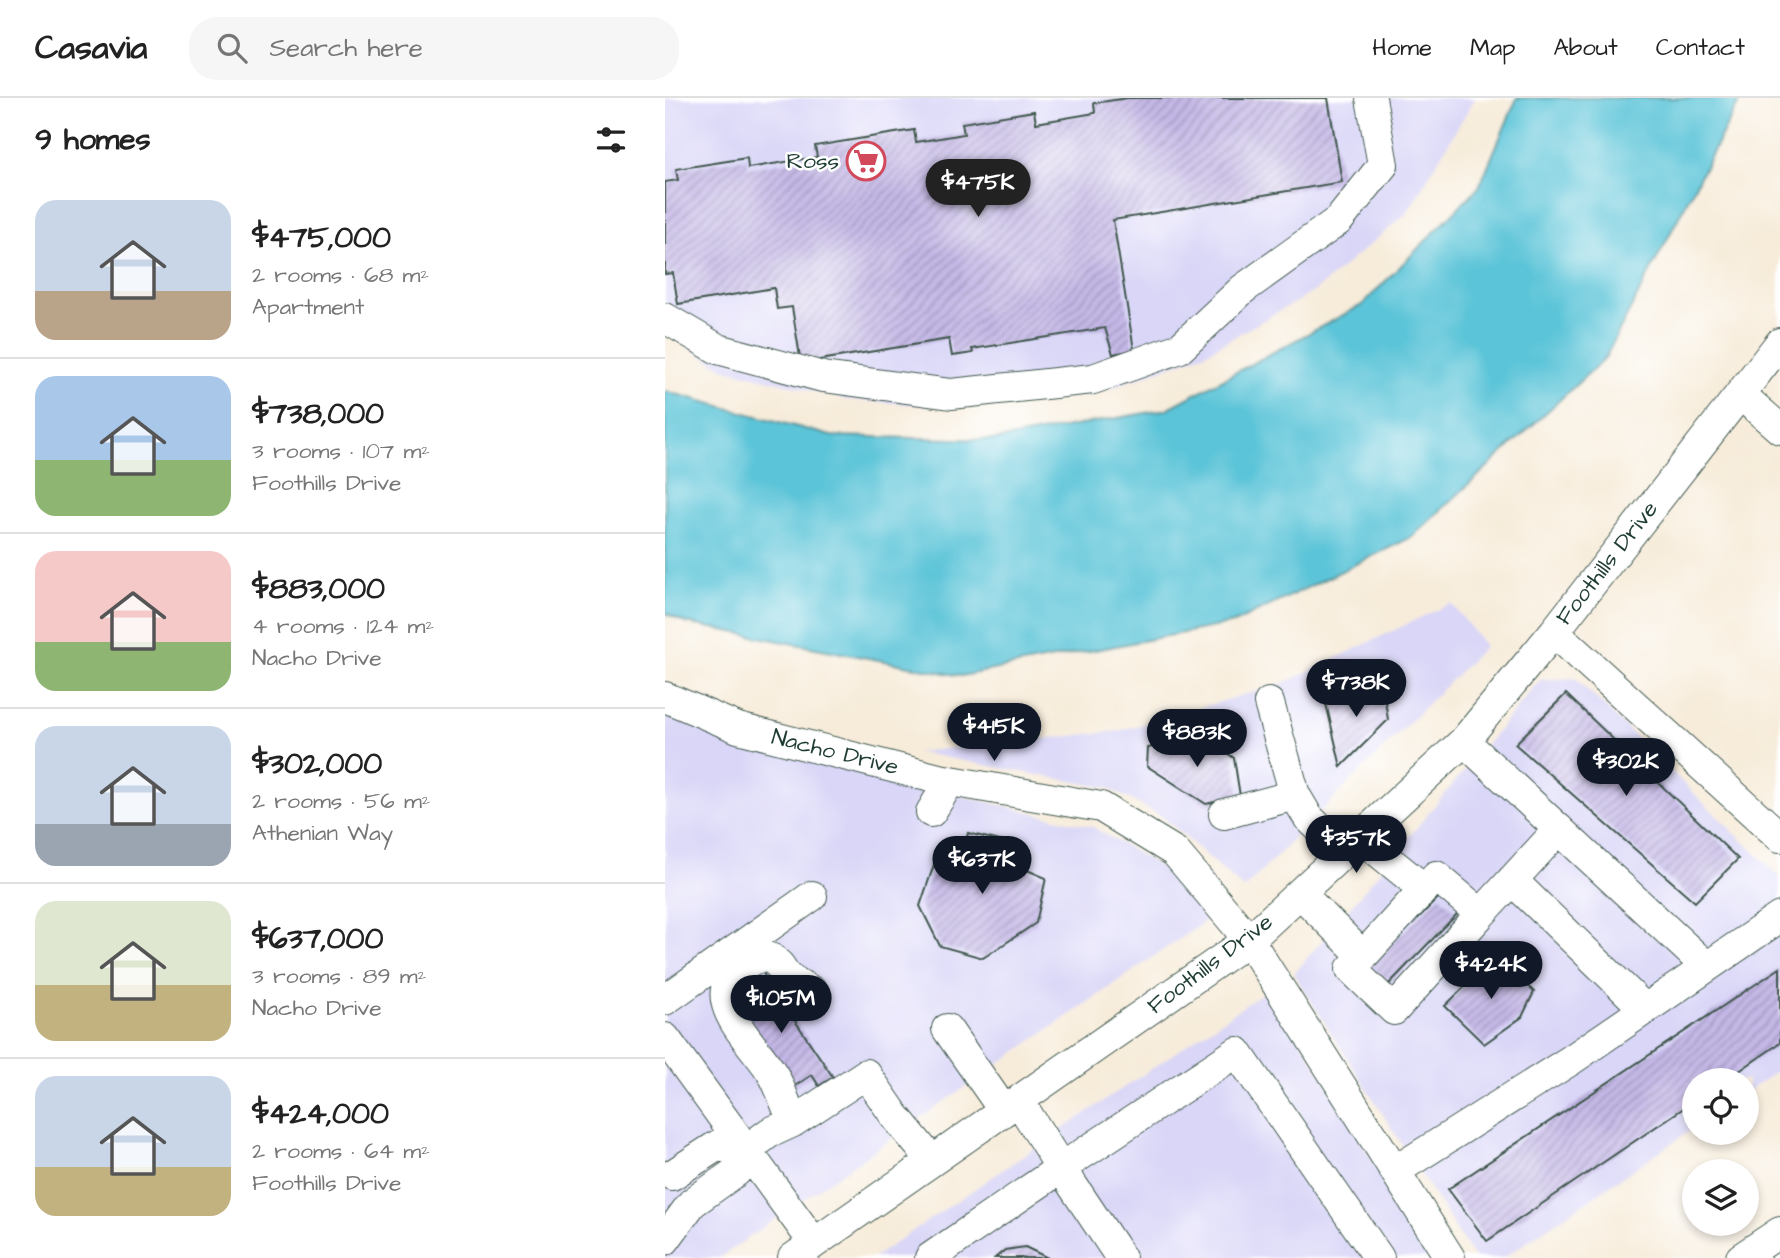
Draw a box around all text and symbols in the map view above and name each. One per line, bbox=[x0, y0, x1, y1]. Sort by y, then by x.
search box bbox=[189, 17, 679, 80]
text: Casavia bbox=[35, 25, 147, 71]
icon: search bbox=[213, 29, 251, 67]
text: Search here bbox=[269, 30, 423, 66]
text: Home bbox=[1372, 31, 1432, 65]
text: Map bbox=[1470, 31, 1515, 65]
text: About bbox=[1553, 31, 1618, 65]
text: Contact bbox=[1656, 31, 1745, 65]
text: 9 homes bbox=[35, 119, 150, 161]
icon: filters bbox=[592, 121, 630, 159]
supermarket icon: Ross bbox=[845, 140, 887, 182]
place label: Ross bbox=[787, 145, 839, 177]
pin: $475K bbox=[929, 159, 1027, 219]
text: $475K bbox=[942, 166, 1014, 198]
text: $475,000 bbox=[252, 217, 391, 259]
icon: home bbox=[91, 228, 175, 312]
text: 2 rooms · 68 m² bbox=[252, 259, 429, 291]
text: Apartment bbox=[252, 291, 364, 323]
text: $738,000 bbox=[252, 393, 384, 435]
icon: home bbox=[91, 404, 175, 488]
text: 3 rooms · 107 m² bbox=[252, 435, 430, 467]
text: Foothills Drive bbox=[252, 467, 401, 499]
street label: Foothills Drive bbox=[1548, 494, 1666, 632]
text: $883,000 bbox=[252, 568, 385, 610]
icon: home bbox=[91, 579, 175, 663]
text: 4 rooms · 124 m² bbox=[252, 610, 434, 642]
text: Nacho Drive bbox=[252, 642, 382, 674]
pin: $738K bbox=[1307, 660, 1405, 719]
text: $738K bbox=[1322, 666, 1390, 698]
pin: $415K bbox=[945, 704, 1043, 763]
text: $415K bbox=[963, 710, 1025, 742]
pin: $883K bbox=[1148, 710, 1246, 769]
text: $883K bbox=[1163, 716, 1231, 748]
street label: Nacho Drive bbox=[768, 721, 902, 783]
pin: $302K bbox=[1577, 738, 1675, 798]
text: $302,000 bbox=[252, 743, 382, 785]
text: $302K bbox=[1593, 745, 1659, 777]
icon: home bbox=[91, 754, 175, 838]
text: 2 rooms · 56 m² bbox=[252, 785, 430, 817]
pin: $357K bbox=[1307, 816, 1405, 875]
text: Athenian Way bbox=[252, 817, 393, 849]
text: $357K bbox=[1322, 822, 1390, 854]
pin: $637K bbox=[933, 836, 1031, 896]
text: $637K bbox=[948, 843, 1016, 875]
street label: Foothills Drive bbox=[1141, 906, 1279, 1022]
text: $637,000 bbox=[252, 918, 383, 960]
icon: home bbox=[91, 929, 175, 1013]
pin: $424K bbox=[1442, 942, 1540, 1001]
text: $424K bbox=[1455, 948, 1527, 980]
text: 3 rooms · 89 m² bbox=[252, 960, 426, 992]
pin: $1.05M bbox=[724, 976, 838, 1035]
text: $1.05M bbox=[747, 982, 815, 1014]
text: Nacho Drive bbox=[252, 992, 382, 1024]
map controls bbox=[1682, 1068, 1759, 1236]
button: locate bbox=[1682, 1068, 1759, 1145]
text: $424,000 bbox=[252, 1093, 389, 1135]
icon: home bbox=[91, 1104, 175, 1188]
text: 2 rooms · 64 m² bbox=[252, 1135, 430, 1167]
button: layers bbox=[1682, 1159, 1759, 1236]
text: Foothills Drive bbox=[252, 1167, 401, 1199]

